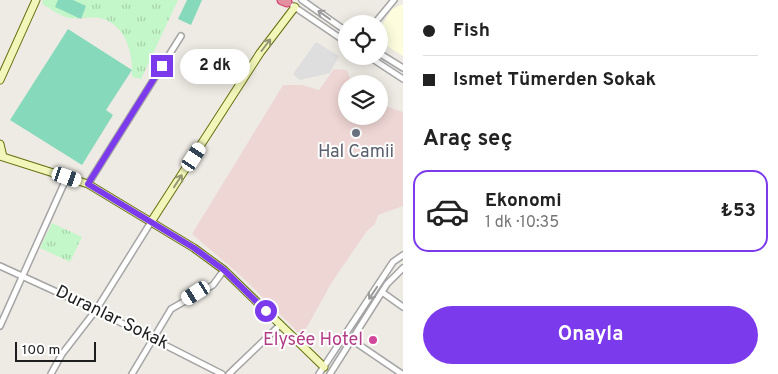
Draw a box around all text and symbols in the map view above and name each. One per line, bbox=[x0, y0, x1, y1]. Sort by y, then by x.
one-way arrow bbox=[317, 10, 331, 20]
map controls bbox=[338, 15, 388, 125]
button: locate bbox=[338, 15, 388, 65]
text: Fish bbox=[453, 19, 490, 43]
one-way arrow bbox=[261, 38, 271, 52]
callout: 2 dk bbox=[180, 48, 250, 84]
route end bbox=[151, 55, 173, 77]
text: 2 dk bbox=[199, 56, 231, 76]
text: Ismet Tümerden Sokak bbox=[453, 68, 656, 92]
button: layers bbox=[338, 75, 388, 125]
text: Araç seç bbox=[423, 126, 513, 153]
marker: Hal Camii bbox=[350, 127, 362, 139]
car bbox=[179, 140, 208, 174]
place label: Hal Camii bbox=[318, 141, 394, 164]
car bbox=[50, 165, 83, 189]
one-way arrow bbox=[173, 175, 183, 189]
icon: car bbox=[425, 189, 470, 234]
text: Ekonomi bbox=[485, 189, 562, 213]
text: ₺53 bbox=[721, 199, 756, 223]
text: 1 dk · 10:35 bbox=[485, 213, 559, 233]
car bbox=[179, 279, 212, 307]
street label: Duranlar Sokak bbox=[52, 281, 172, 355]
one-way arrow bbox=[368, 285, 378, 299]
route start bbox=[255, 300, 277, 322]
button: Onayla bbox=[423, 306, 758, 364]
place label: Elysée Hotel bbox=[263, 329, 363, 352]
marker: Elysée Hotel bbox=[367, 334, 379, 346]
scale bar bbox=[15, 339, 96, 362]
text: 100 m bbox=[22, 342, 60, 359]

